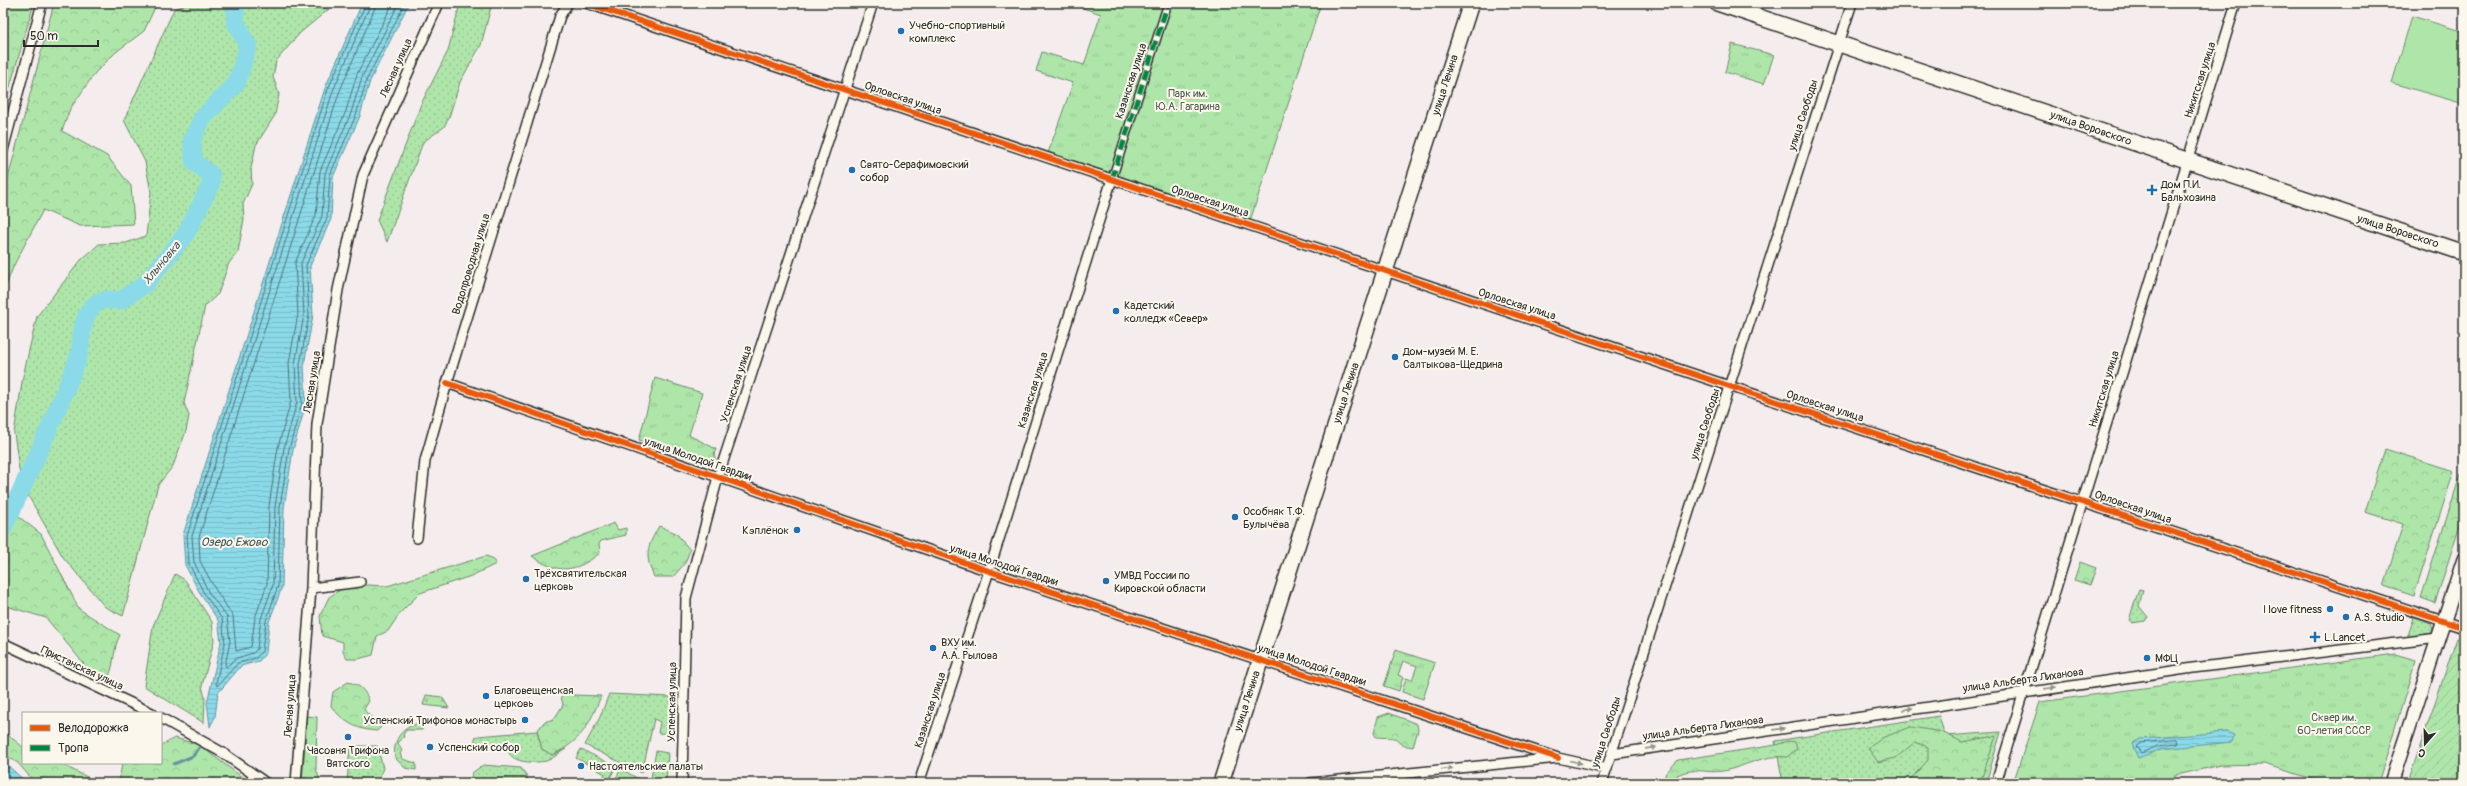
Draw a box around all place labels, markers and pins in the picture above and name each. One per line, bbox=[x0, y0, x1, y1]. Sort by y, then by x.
place label: Учебно-спортивный комплекс bbox=[909, 19, 1005, 45]
marker: Учебно-спортивный комплекс bbox=[896, 26, 906, 36]
place label: Свято-Серафимовский собор bbox=[860, 158, 969, 184]
marker: Свято-Серафимовский собор bbox=[847, 165, 857, 175]
place label: Дом П.И. Бальхозина bbox=[2160, 178, 2216, 204]
marker: Дом П.И. Бальхозина bbox=[2146, 184, 2158, 196]
place label: Кадетский колледж «Север» bbox=[1124, 299, 1208, 325]
marker: Кадетский колледж «Север» bbox=[1111, 306, 1121, 316]
place label: Дом-музей М. Е. Салтыкова-Щедрина bbox=[1402, 345, 1503, 371]
marker: Дом-музей М. Е. Салтыкова-Щедрина bbox=[1390, 352, 1400, 362]
place label: Особняк Т.Ф. Булычёва bbox=[1243, 505, 1305, 531]
marker: Особняк Т.Ф. Булычёва bbox=[1230, 512, 1240, 522]
place label: Кэплёнок bbox=[742, 524, 789, 537]
marker: Кэплёнок bbox=[792, 525, 802, 535]
place label: Трёхсвятительская церковь bbox=[534, 567, 627, 593]
place label: УМВД России по Кировской области bbox=[1114, 569, 1206, 595]
marker: Трёхсвятительская церковь bbox=[521, 574, 531, 584]
marker: УМВД России по Кировской области bbox=[1101, 576, 1111, 586]
place label: I love fitness bbox=[2263, 603, 2322, 616]
marker: I love fitness bbox=[2325, 604, 2335, 614]
place label: A.S. Studio bbox=[2354, 611, 2404, 624]
marker: A.S. Studio bbox=[2341, 612, 2351, 622]
marker: L.Lancet bbox=[2309, 631, 2321, 643]
place label: L.Lancet bbox=[2324, 631, 2366, 644]
place label: ВХУ им. А.А. Рылова bbox=[941, 636, 997, 662]
marker: ВХУ им. А.А. Рылова bbox=[928, 643, 938, 653]
place label: МФЦ bbox=[2155, 652, 2178, 665]
marker: МФЦ bbox=[2142, 653, 2152, 663]
place label: Благовещенская церковь bbox=[494, 684, 573, 710]
marker: Благовещенская церковь bbox=[481, 691, 491, 701]
place label: Успенский Трифонов монастырь bbox=[363, 714, 517, 727]
marker: Успенский Трифонов монастырь bbox=[520, 715, 530, 725]
marker: Часовня Трифона Вятского bbox=[343, 732, 353, 742]
place label: Успенский собор bbox=[438, 741, 519, 754]
marker: Успенский собор bbox=[425, 742, 435, 752]
place label: Часовня Трифона Вятского bbox=[307, 744, 389, 770]
place label: Настоятельские палаты bbox=[589, 760, 703, 773]
marker: Настоятельские палаты bbox=[576, 761, 586, 771]

